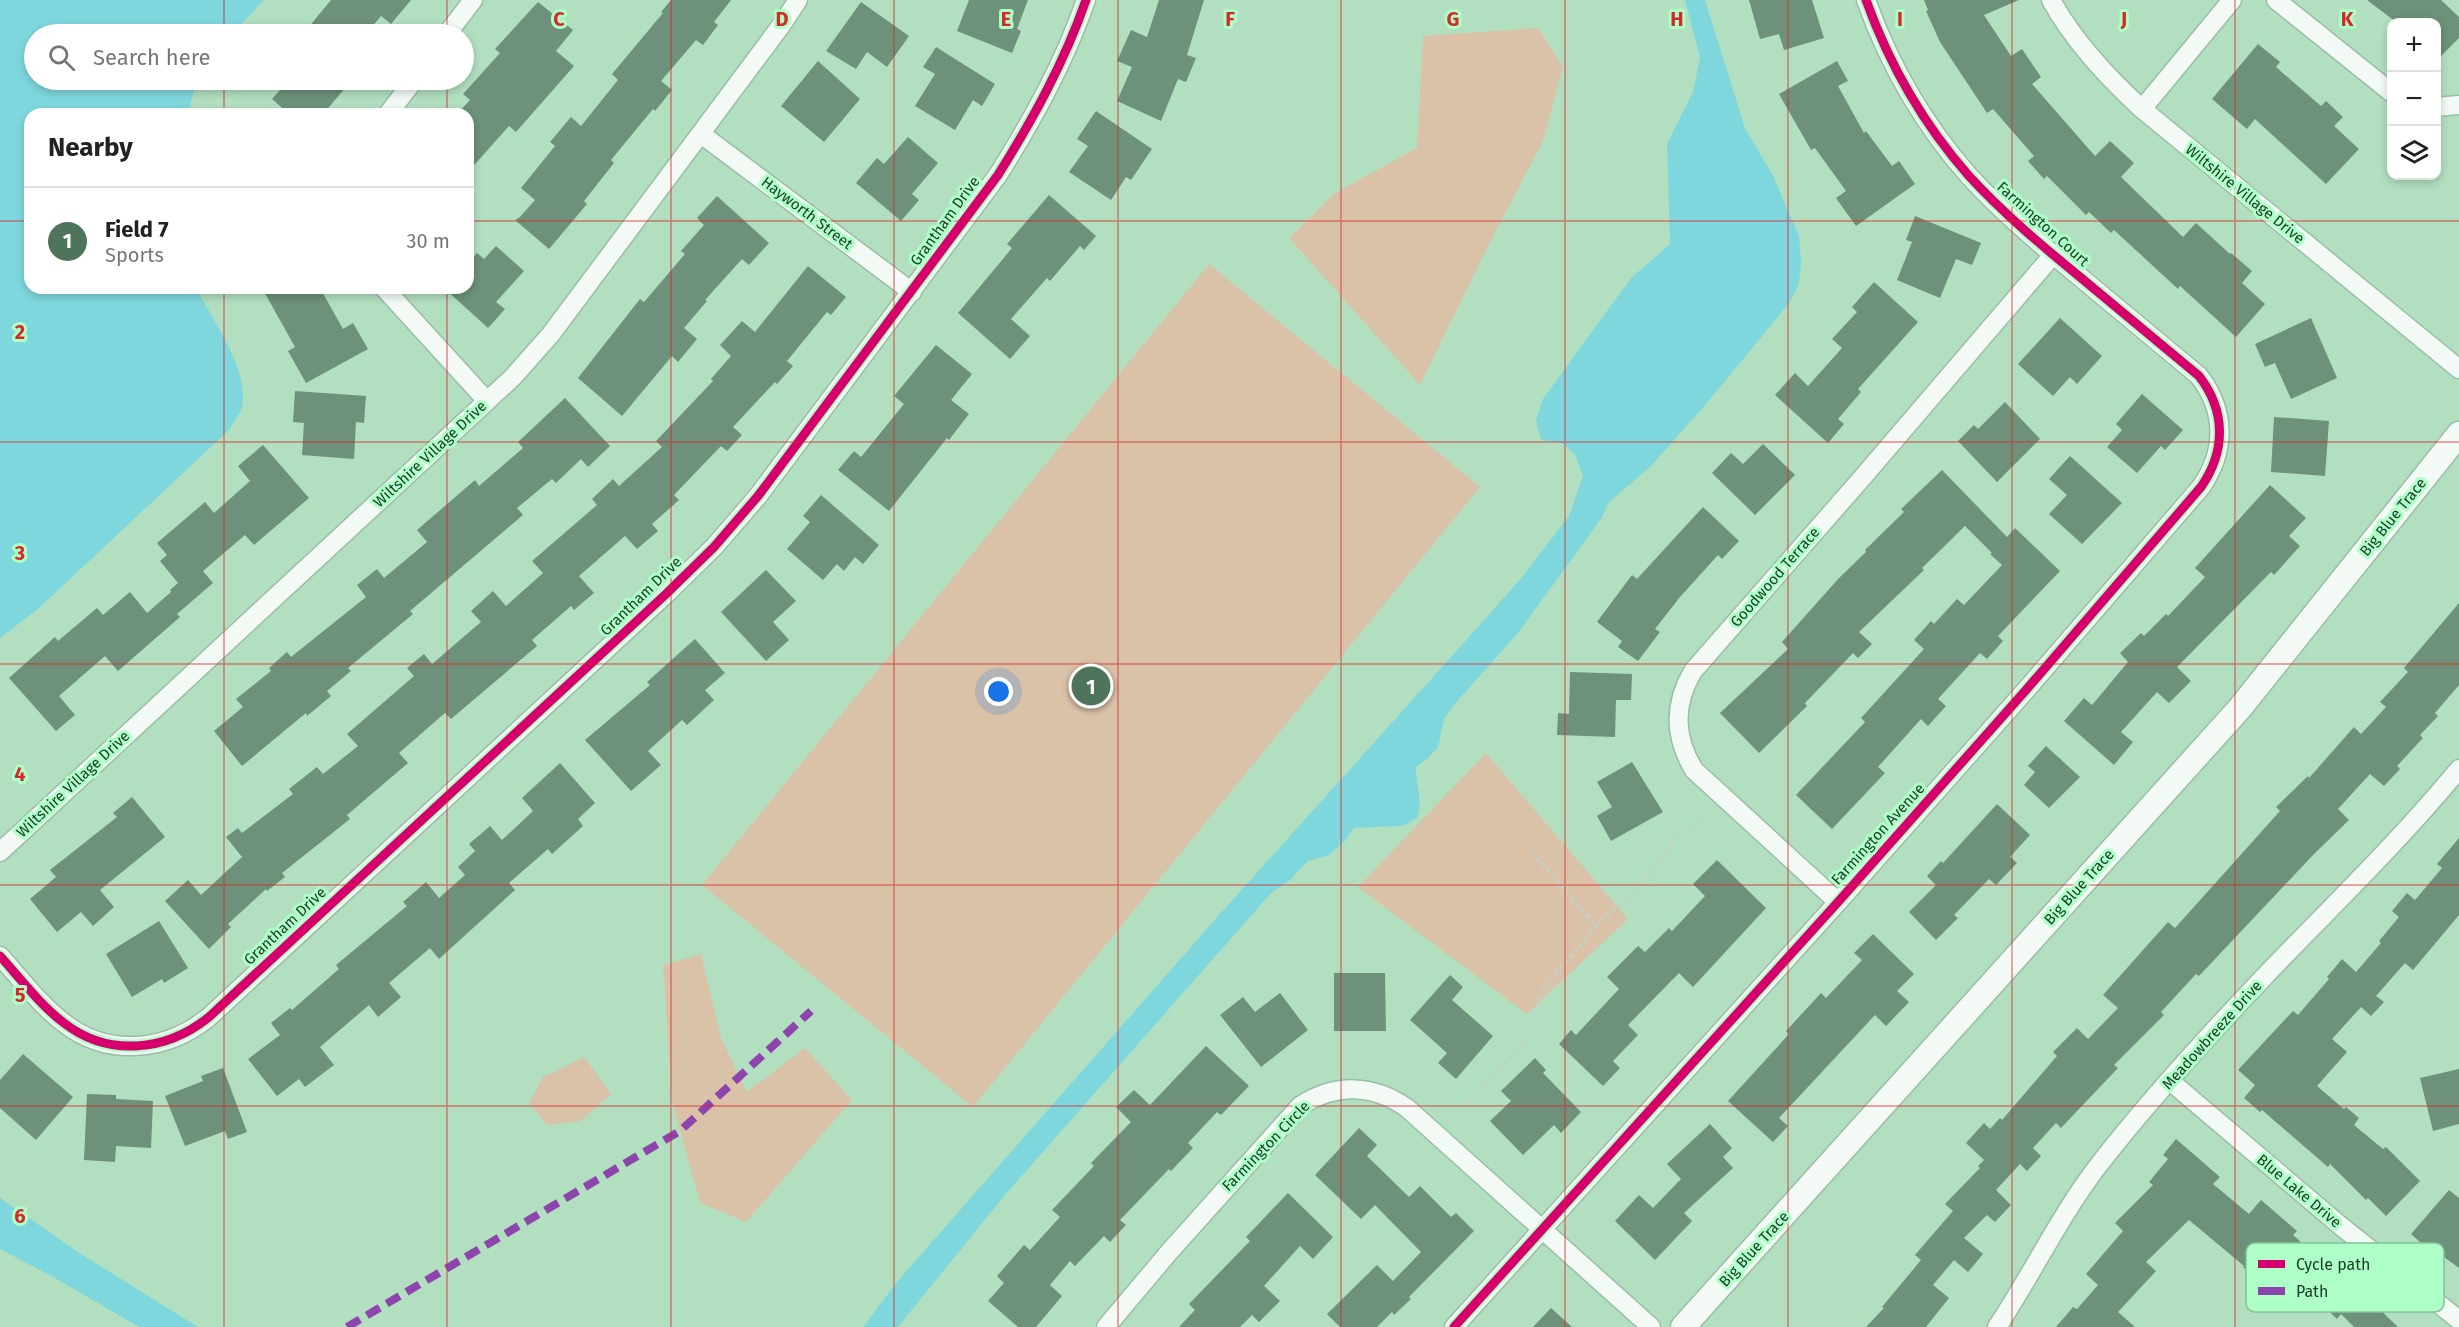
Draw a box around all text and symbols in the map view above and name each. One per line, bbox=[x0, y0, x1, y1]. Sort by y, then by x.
text: C bbox=[553, 7, 565, 31]
text: D bbox=[775, 7, 789, 31]
text: E bbox=[1001, 7, 1011, 31]
text: F bbox=[1225, 7, 1235, 31]
text: G bbox=[1447, 7, 1459, 31]
text: H bbox=[1670, 7, 1684, 31]
text: I bbox=[1897, 7, 1903, 31]
text: J bbox=[2120, 7, 2127, 31]
text: K bbox=[2341, 7, 2354, 31]
map controls bbox=[2387, 18, 2441, 180]
button: + bbox=[2387, 18, 2441, 72]
search box bbox=[24, 24, 474, 90]
icon: search bbox=[45, 41, 78, 74]
text: Search here bbox=[93, 44, 211, 71]
button: − bbox=[2387, 72, 2441, 126]
button: layers bbox=[2387, 126, 2441, 180]
text: Nearby bbox=[48, 132, 133, 163]
street label: Wiltshire Village Drive bbox=[2182, 140, 2308, 248]
street label: Hayworth Street bbox=[758, 173, 857, 254]
street label: Grantham Drive bbox=[907, 173, 983, 269]
street label: Farmington Court bbox=[1993, 178, 2093, 270]
text: Field 7 bbox=[105, 216, 169, 243]
text: 1 bbox=[63, 229, 72, 253]
text: 30 m bbox=[406, 229, 450, 253]
text: Sports bbox=[105, 243, 164, 267]
text: 2 bbox=[15, 320, 25, 344]
street label: Wiltshire Village Drive bbox=[370, 397, 490, 511]
street label: Big Blue Trace bbox=[2356, 474, 2430, 560]
street label: Goodwood Terrace bbox=[1727, 523, 1823, 631]
text: 3 bbox=[14, 541, 25, 565]
street label: Grantham Drive bbox=[597, 553, 685, 639]
pin: 1 bbox=[1072, 664, 1110, 708]
your location bbox=[984, 677, 1013, 706]
street label: Wiltshire Village Drive bbox=[13, 727, 133, 841]
text: 4 bbox=[14, 762, 26, 786]
street label: Farmington Avenue bbox=[1828, 779, 1928, 889]
street label: Big Blue Trace bbox=[2040, 846, 2118, 928]
street label: Grantham Drive bbox=[240, 883, 330, 969]
street label: Meadowbreeze Drive bbox=[2158, 977, 2266, 1093]
text: 5 bbox=[15, 983, 26, 1007]
street label: Farmington Circle bbox=[1218, 1097, 1314, 1195]
street label: Blue Lake Drive bbox=[2253, 1150, 2345, 1232]
text: 6 bbox=[14, 1204, 26, 1228]
street label: Big Blue Trace bbox=[1715, 1208, 1793, 1290]
legend bbox=[2246, 1243, 2444, 1312]
text: Cycle path bbox=[2296, 1255, 2370, 1274]
text: Path bbox=[2296, 1282, 2328, 1301]

